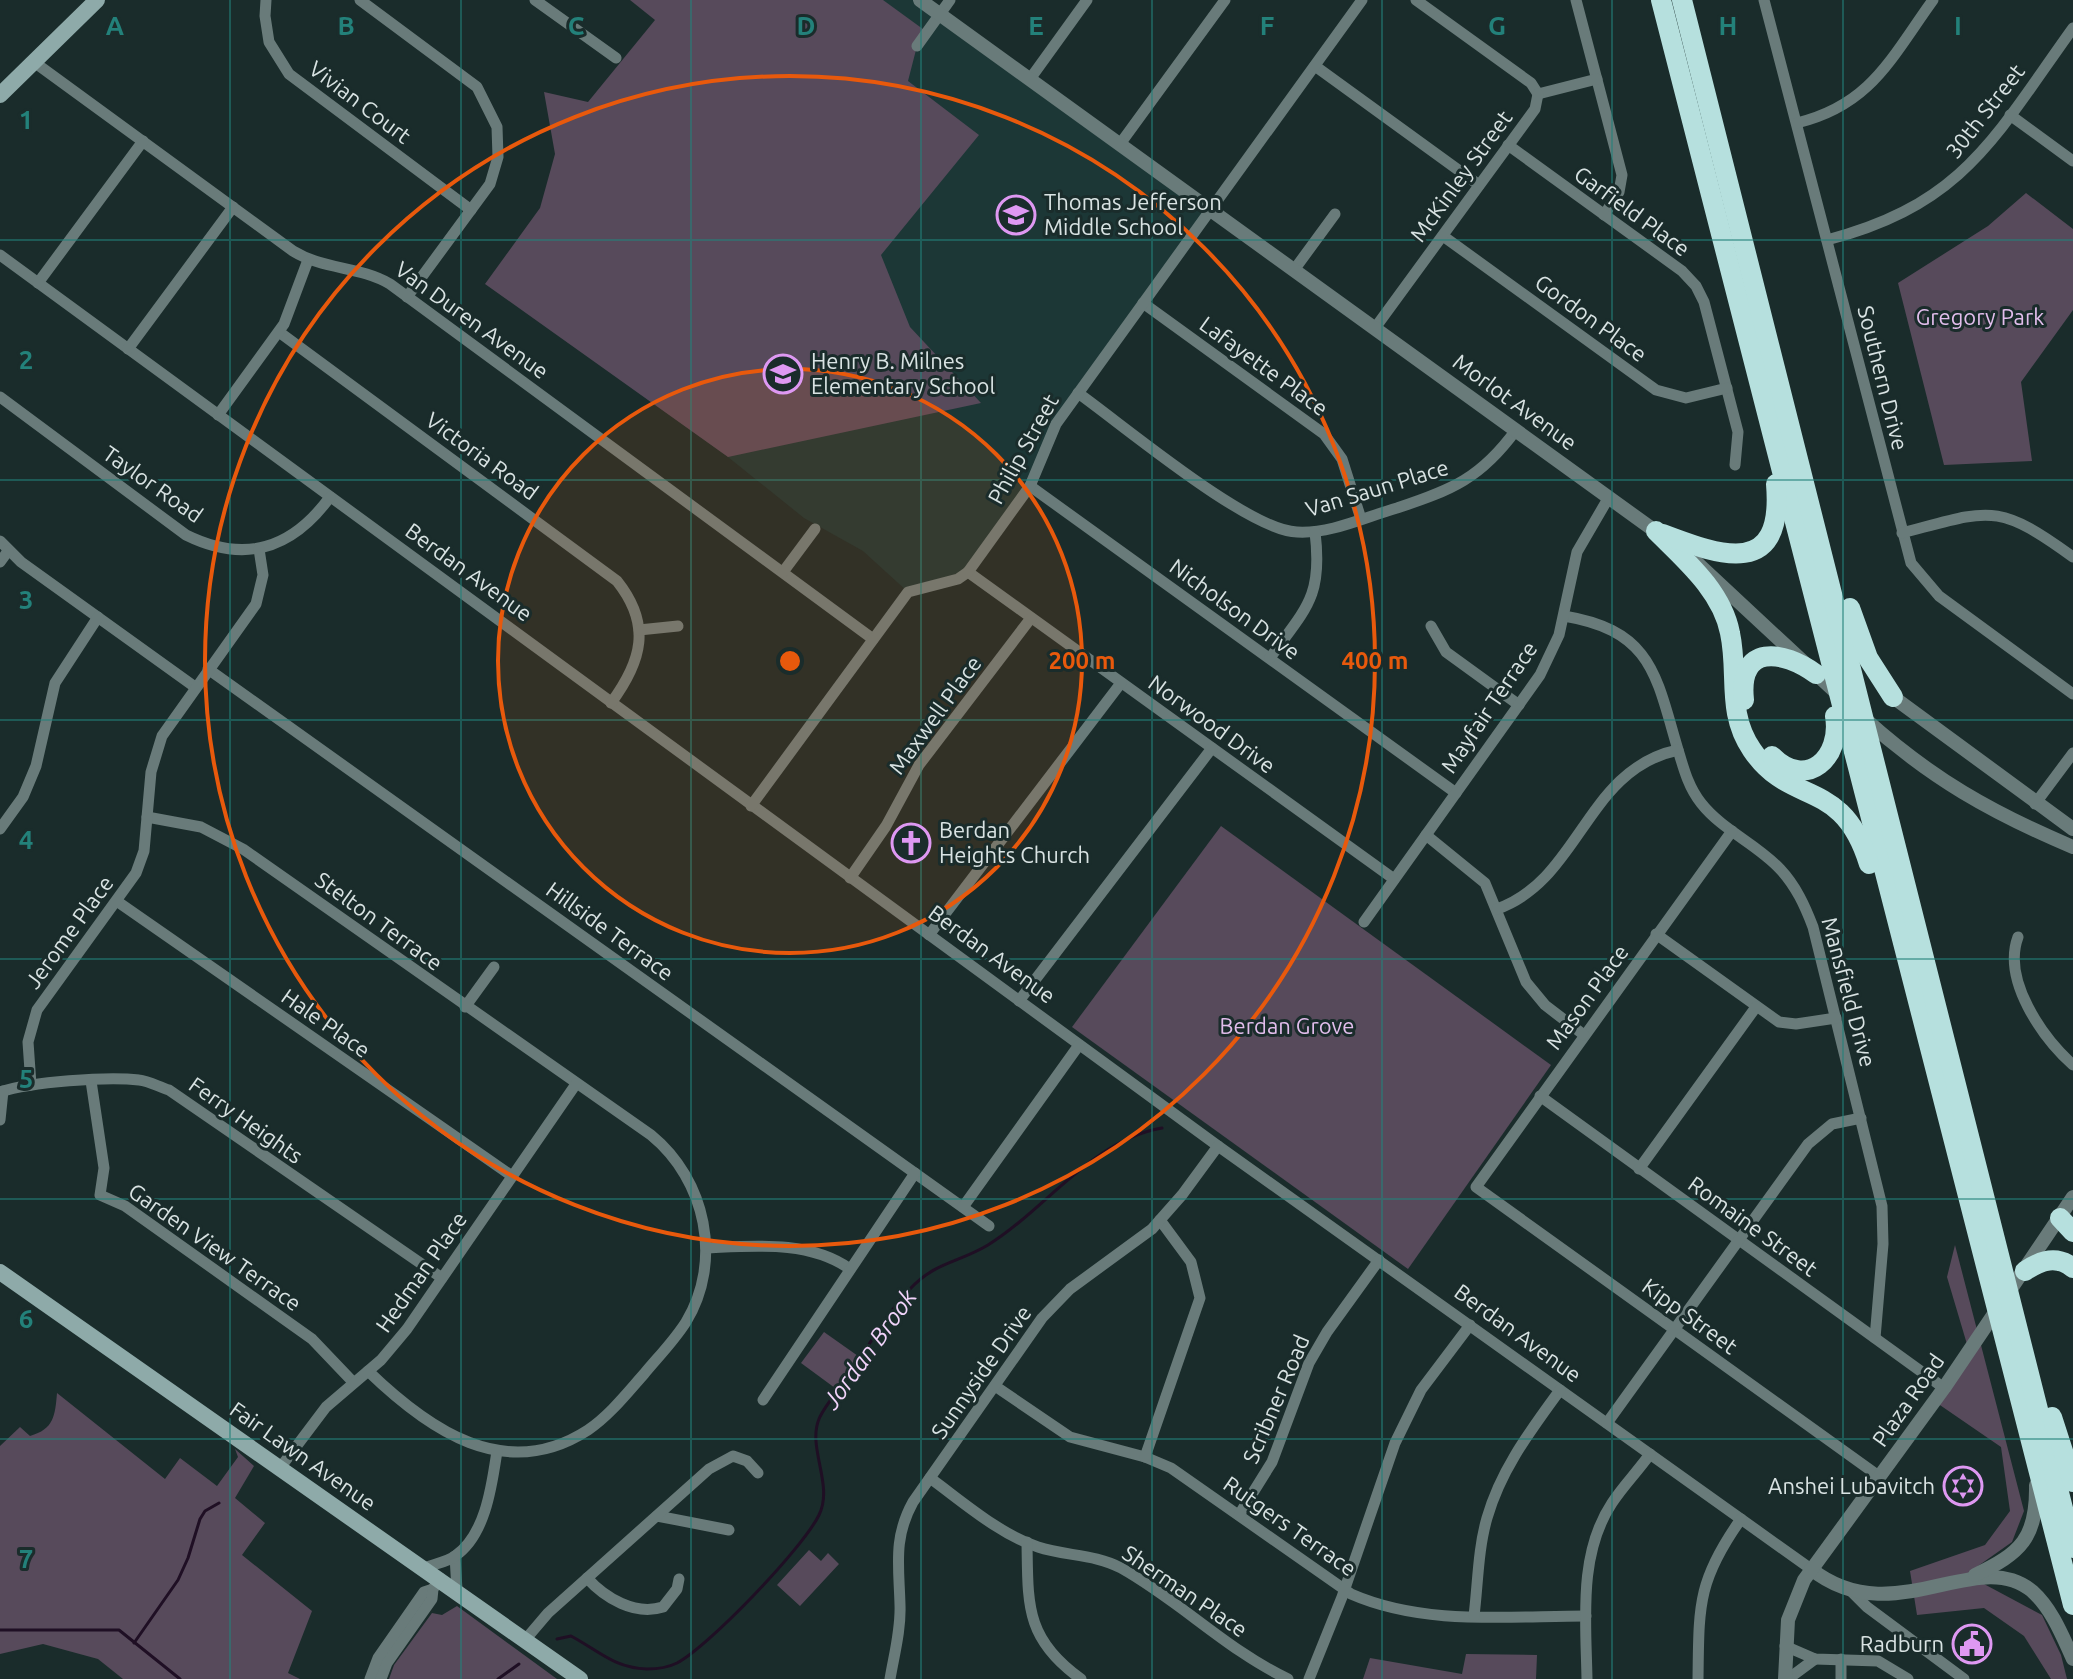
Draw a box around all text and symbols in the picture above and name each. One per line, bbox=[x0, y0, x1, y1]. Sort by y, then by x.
text: A bbox=[106, 11, 125, 40]
text: B bbox=[337, 11, 355, 40]
text: C bbox=[568, 11, 585, 40]
text: D bbox=[797, 11, 815, 40]
text: E bbox=[1028, 11, 1044, 40]
text: F bbox=[1260, 11, 1274, 40]
text: G bbox=[1488, 11, 1506, 40]
text: H bbox=[1719, 11, 1737, 40]
text: I bbox=[1954, 11, 1962, 40]
street label: Vivian Court bbox=[305, 55, 416, 148]
street label: 30th Street bbox=[1940, 58, 2029, 163]
text: 1 bbox=[19, 105, 33, 134]
street label: McKinley Street bbox=[1405, 105, 1517, 246]
street label: Garfield Place bbox=[1570, 160, 1695, 261]
place label: Thomas Jefferson Middle School bbox=[1044, 189, 1222, 239]
school or university icon: Thomas Jefferson Middle School bbox=[995, 194, 1037, 236]
street label: Van Duren Avenue bbox=[391, 256, 554, 383]
street label: Gordon Place bbox=[1531, 269, 1652, 366]
street label: Southern Drive bbox=[1853, 303, 1914, 453]
park label: Gregory Park bbox=[1916, 304, 2044, 329]
street label: Lafayette Place bbox=[1196, 311, 1333, 420]
text: 2 bbox=[19, 345, 33, 374]
place label: Henry B. Milnes Elementary School bbox=[811, 348, 995, 398]
street label: Morlot Avenue bbox=[1449, 348, 1582, 455]
school or university icon: Henry B. Milnes Elementary School bbox=[762, 353, 804, 395]
street label: Philip Street bbox=[982, 389, 1063, 508]
street label: Victoria Road bbox=[421, 407, 543, 505]
street label: Taylor Road bbox=[99, 440, 208, 527]
street label: Van Saun Place bbox=[1302, 454, 1451, 521]
street label: Berdan Avenue bbox=[401, 517, 537, 626]
street label: Nicholson Drive bbox=[1165, 553, 1305, 664]
text: 3 bbox=[19, 585, 33, 614]
street label: Mayfair Terrace bbox=[1435, 636, 1542, 777]
centre of rings bbox=[776, 647, 804, 675]
text: 200 m bbox=[1049, 647, 1115, 674]
text: 400 m bbox=[1342, 647, 1408, 674]
street label: Maxwell Place bbox=[883, 651, 986, 779]
street label: Norwood Drive bbox=[1144, 669, 1280, 778]
place label: Berdan Heights Church bbox=[939, 817, 1090, 867]
church icon: Berdan Heights Church bbox=[890, 822, 932, 864]
text: 4 bbox=[19, 825, 33, 854]
street label: Stelton Terrace bbox=[311, 866, 448, 975]
street label: Jerome Place bbox=[19, 871, 118, 993]
street label: Hillside Terrace bbox=[542, 876, 679, 985]
street label: Berdan Avenue bbox=[924, 899, 1060, 1008]
street label: Mansfield Drive bbox=[1817, 914, 1881, 1070]
street label: Mason Place bbox=[1540, 940, 1633, 1054]
street label: Hale Place bbox=[277, 983, 375, 1062]
park label: Berdan Grove bbox=[1220, 1013, 1354, 1038]
text: 5 bbox=[19, 1064, 33, 1093]
street label: Ferry Heights bbox=[185, 1071, 308, 1168]
street label: Romaine Street bbox=[1684, 1170, 1823, 1281]
street label: Garden View Terrace bbox=[124, 1178, 306, 1316]
street label: Hedman Place bbox=[370, 1207, 471, 1337]
street label: Kipp Street bbox=[1638, 1273, 1743, 1359]
street label: Berdan Avenue bbox=[1450, 1278, 1586, 1387]
water label: Jordan Brook bbox=[817, 1283, 922, 1414]
street label: Sunnyside Drive bbox=[925, 1300, 1036, 1443]
text: 6 bbox=[19, 1304, 33, 1333]
street label: Scribner Road bbox=[1237, 1331, 1314, 1467]
street label: Plaza Road bbox=[1867, 1349, 1949, 1451]
street label: Fair Lawn Avenue bbox=[226, 1396, 381, 1515]
synagogue icon: Anshei Lubavitch bbox=[1942, 1465, 1984, 1507]
street label: Rutgers Terrace bbox=[1219, 1471, 1361, 1581]
place label: Anshei Lubavitch bbox=[1768, 1473, 1935, 1498]
street label: Sherman Place bbox=[1118, 1540, 1252, 1642]
text: 7 bbox=[19, 1544, 33, 1573]
public building icon: Radburn bbox=[1951, 1623, 1993, 1665]
place label: Radburn bbox=[1860, 1631, 1944, 1656]

